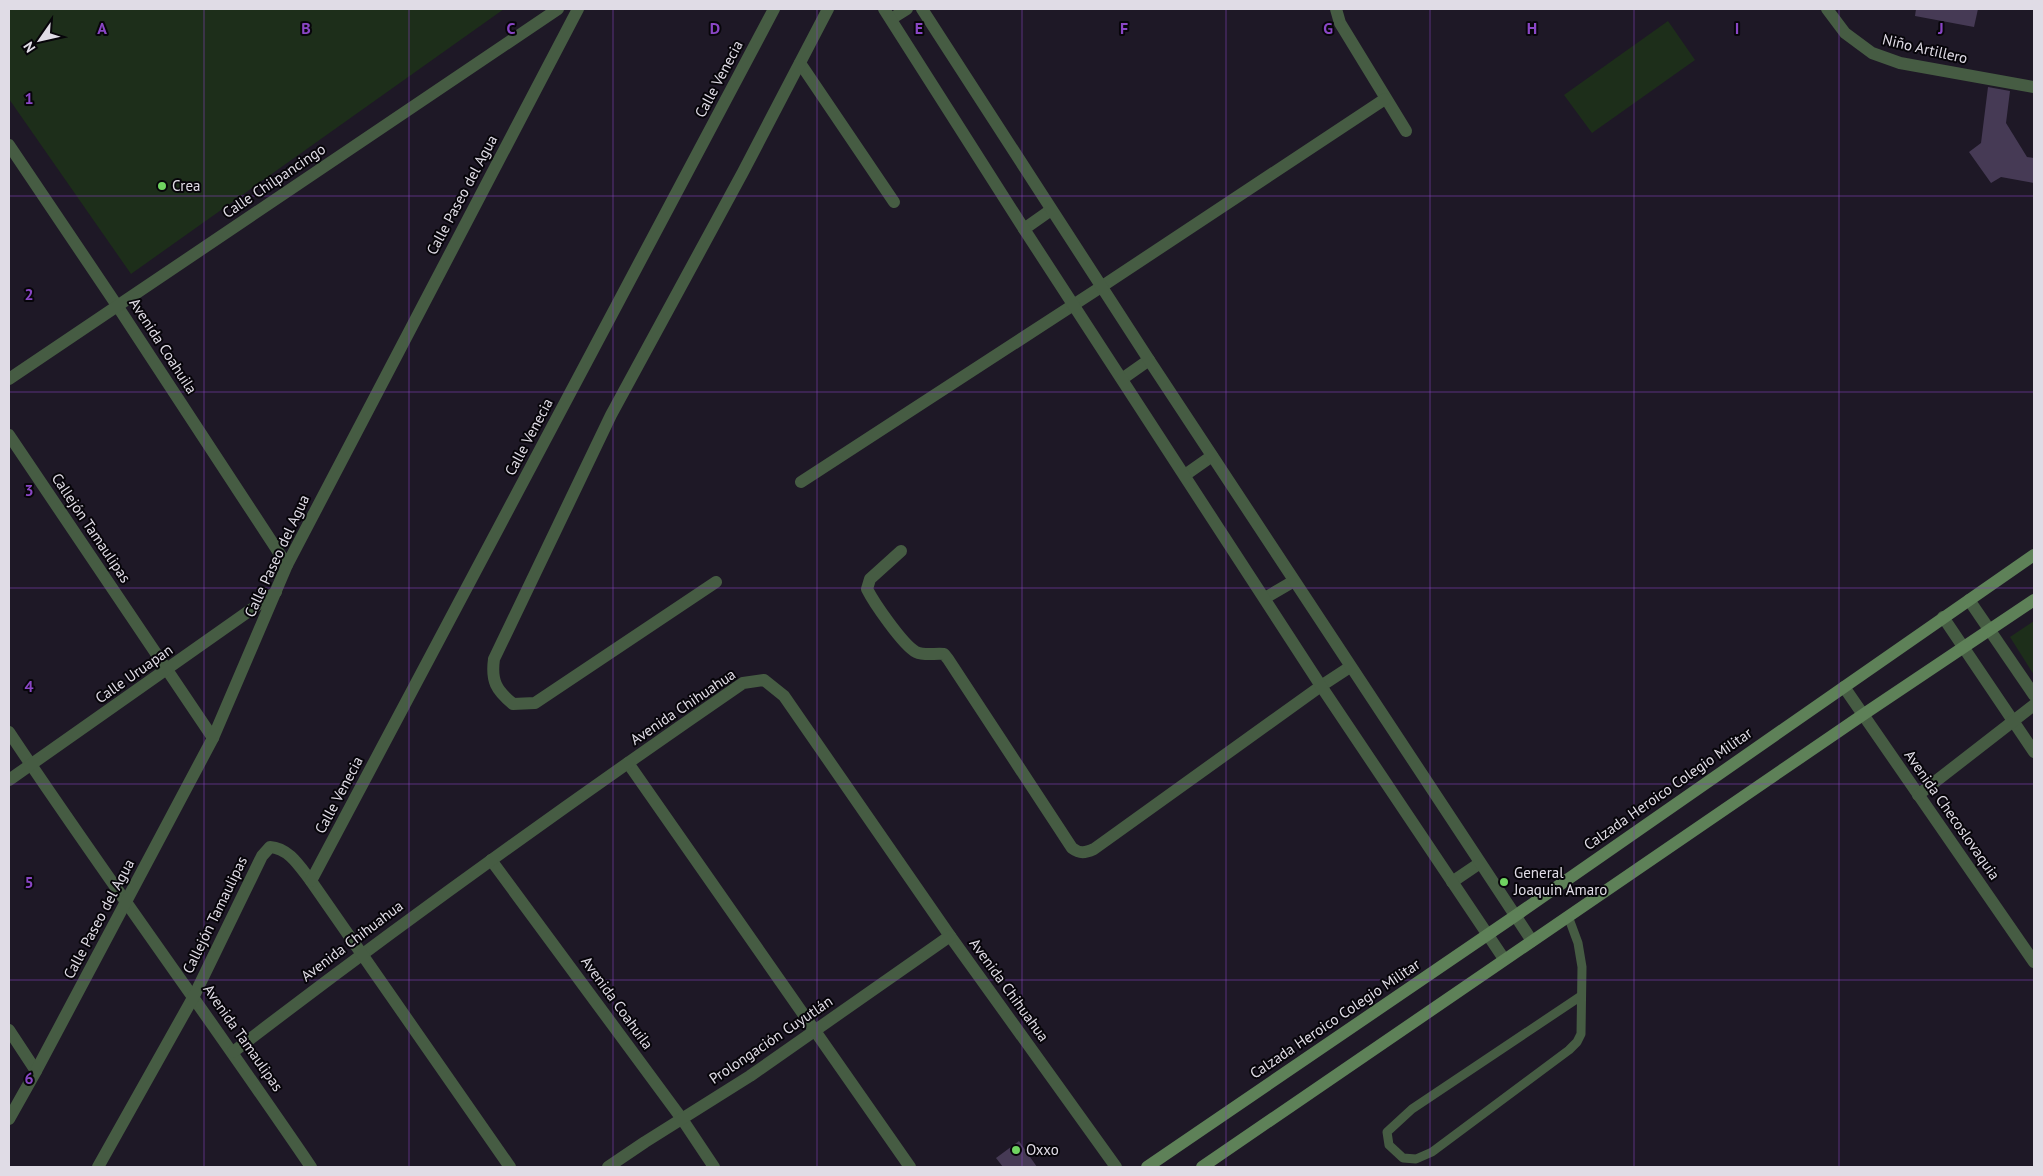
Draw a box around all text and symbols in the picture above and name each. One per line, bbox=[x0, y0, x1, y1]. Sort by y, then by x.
north arrow bbox=[15, 15, 65, 65]
text: A bbox=[97, 18, 107, 38]
text: B bbox=[301, 18, 311, 38]
text: C bbox=[507, 18, 516, 38]
text: D bbox=[710, 18, 720, 38]
text: E bbox=[915, 18, 923, 38]
text: F bbox=[1120, 18, 1128, 38]
text: G bbox=[1323, 18, 1333, 38]
text: H bbox=[1527, 18, 1537, 38]
text: I bbox=[1735, 18, 1739, 38]
text: J bbox=[1937, 18, 1944, 38]
street label: Niño Artillero bbox=[1881, 29, 1970, 68]
street label: Calle Venecia bbox=[690, 37, 747, 121]
text: N bbox=[19, 38, 39, 56]
text: 1 bbox=[24, 88, 34, 108]
street label: Calle Paseo del Agua bbox=[422, 132, 501, 258]
street label: Calle Chilpancingo bbox=[219, 139, 329, 222]
place label: Crea bbox=[172, 176, 200, 195]
marker: Crea bbox=[156, 180, 168, 192]
text: 2 bbox=[24, 284, 34, 304]
street label: Avenida Coahuila bbox=[125, 294, 201, 397]
street label: Calle Venecia bbox=[500, 395, 557, 479]
street label: Callejón Tamaulipas bbox=[48, 469, 135, 586]
text: 3 bbox=[24, 480, 34, 500]
street label: Calle Paseo del Agua bbox=[240, 491, 313, 620]
street label: Calle Uruapan bbox=[91, 640, 176, 707]
street label: Avenida Chihuahua bbox=[626, 664, 739, 749]
text: 4 bbox=[24, 676, 34, 696]
street label: Calzada Heroico Colegio Militar bbox=[1580, 723, 1756, 854]
street label: Avenida Checoslovaquia bbox=[1900, 746, 2004, 883]
street label: Calle Venecia bbox=[310, 753, 367, 837]
street label: Callejón Tamaulipas bbox=[178, 853, 251, 977]
street label: Calle Paseo del Agua bbox=[59, 856, 138, 982]
place label: General Joaquin Amaro bbox=[1513, 863, 1607, 899]
text: 5 bbox=[24, 872, 34, 892]
marker: General Joaquin Amaro bbox=[1498, 876, 1510, 888]
street label: Avenida Chihuahua bbox=[297, 896, 407, 985]
street label: Avenida Chihuahua bbox=[966, 934, 1053, 1045]
street label: Avenida Coahuila bbox=[577, 952, 658, 1053]
street label: Calzada Heroico Colegio Militar bbox=[1246, 954, 1423, 1083]
street label: Avenida Tamaulipas bbox=[199, 980, 287, 1095]
street label: Prolongación Cuyutlán bbox=[705, 991, 836, 1088]
text: 6 bbox=[24, 1068, 34, 1088]
place label: Oxxo bbox=[1026, 1140, 1059, 1159]
marker: Oxxo bbox=[1010, 1144, 1022, 1156]

